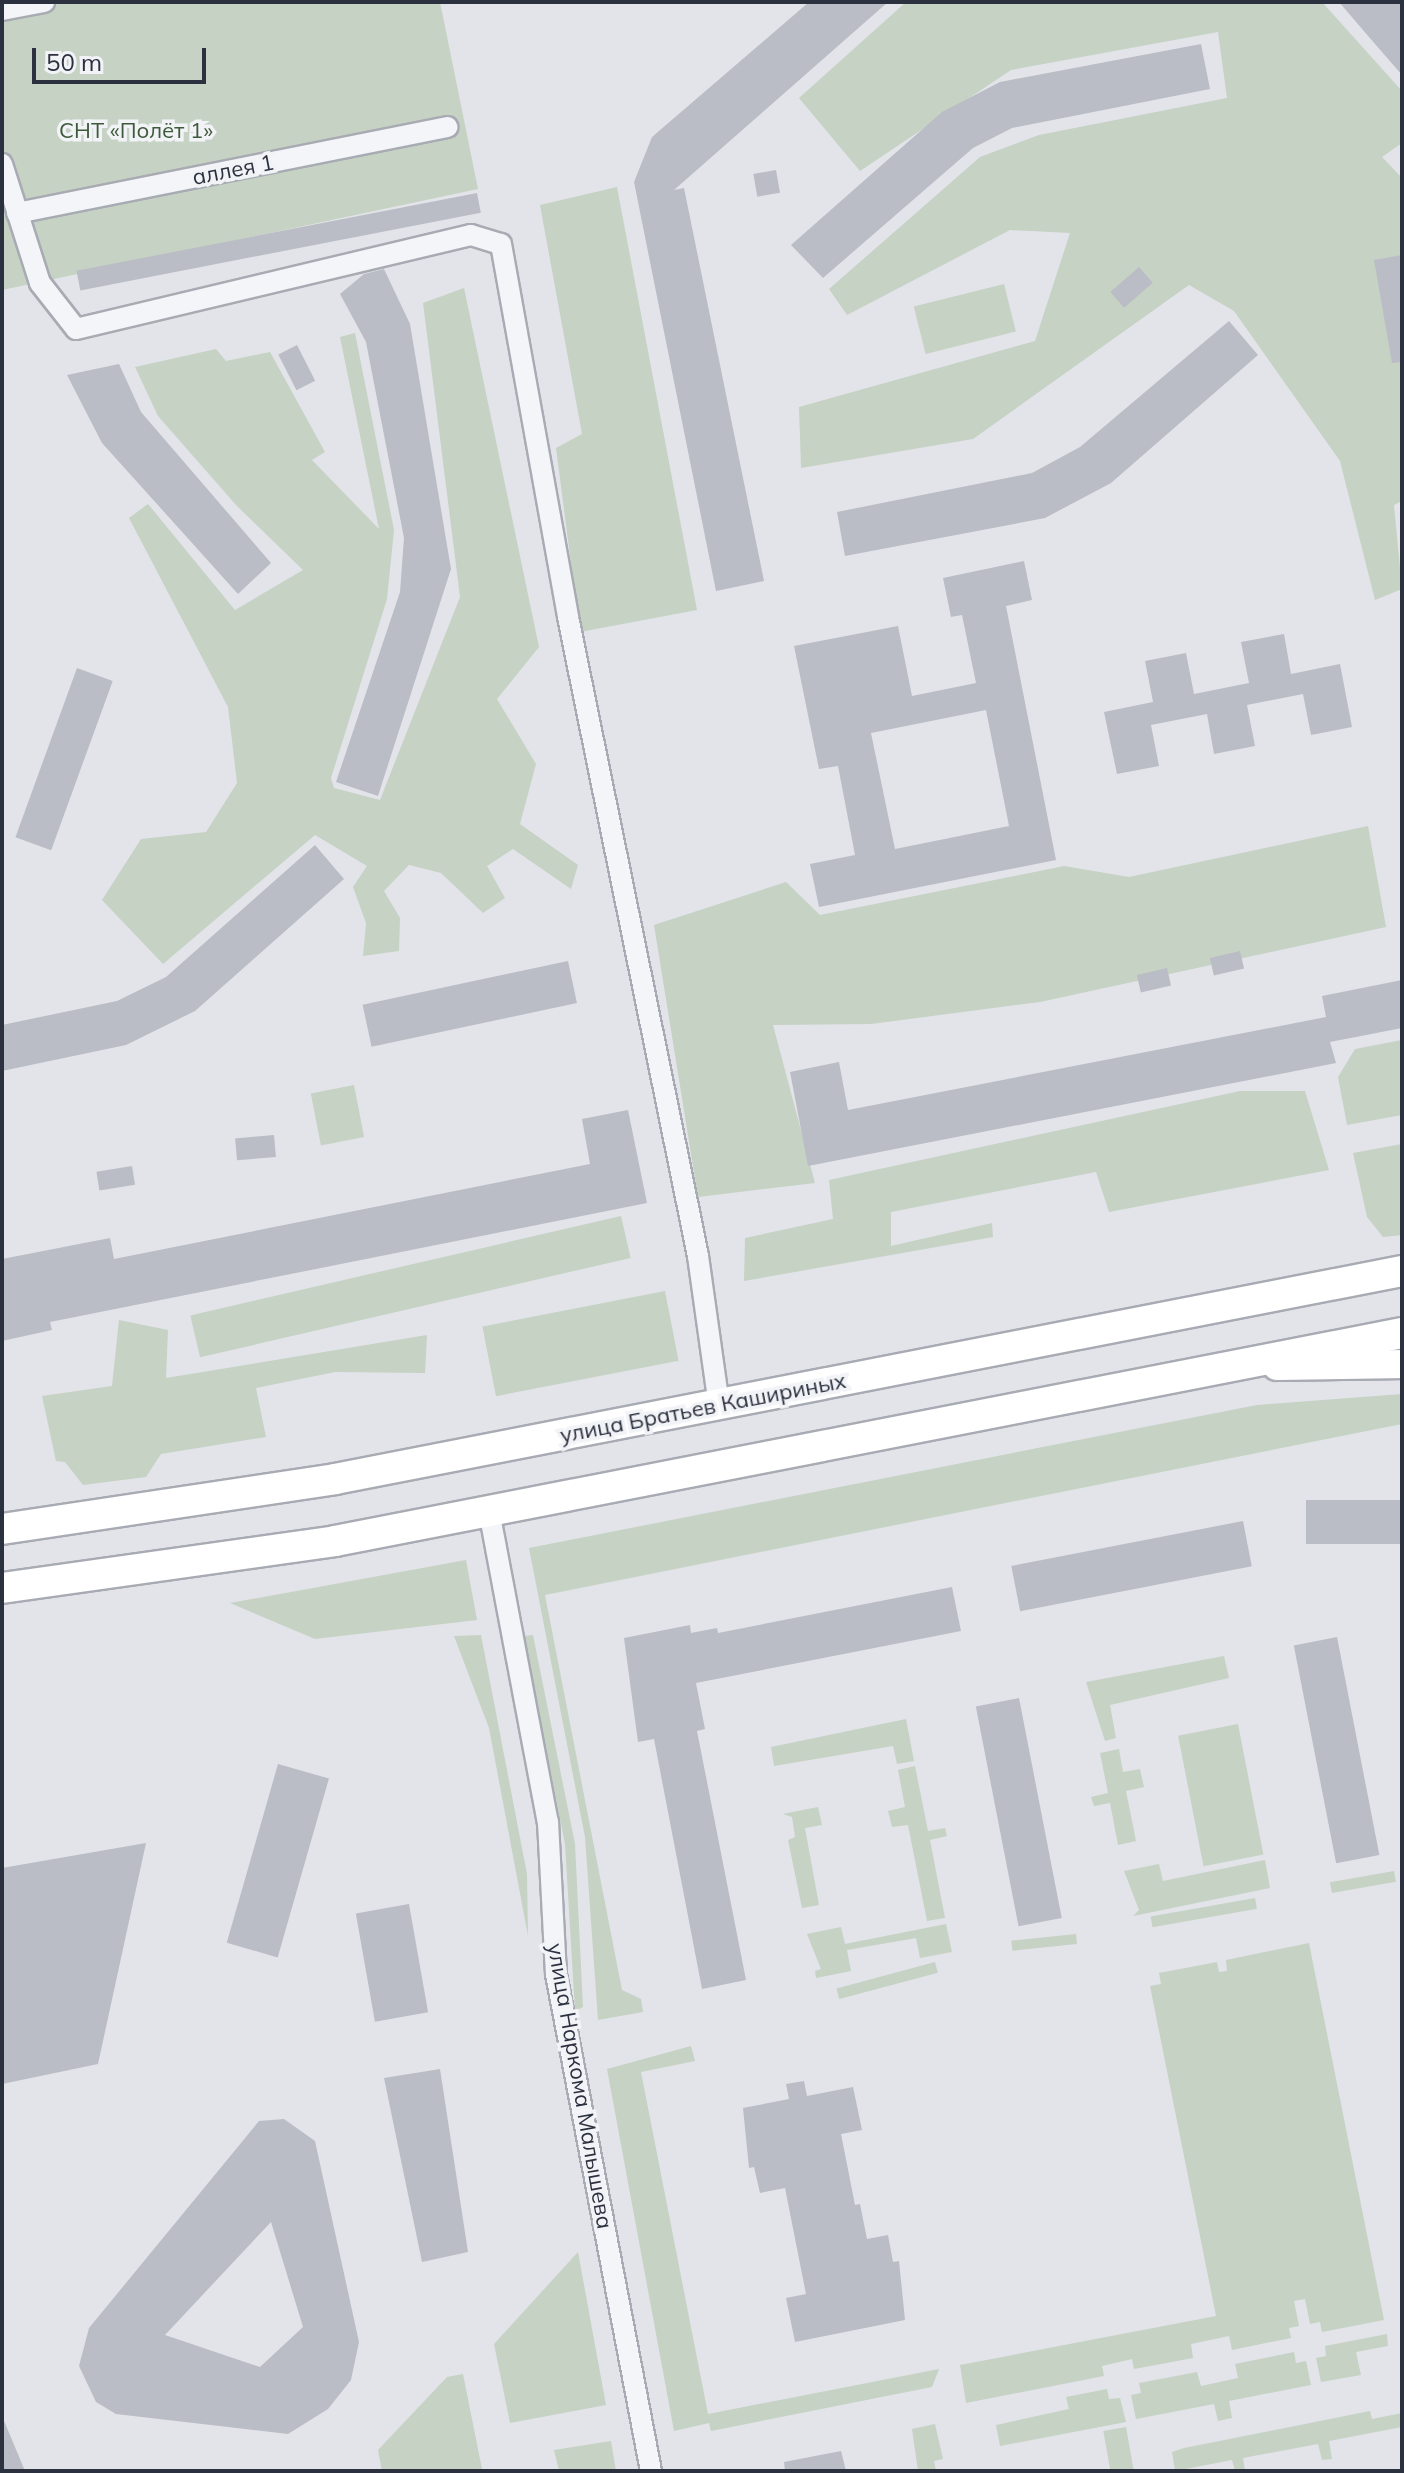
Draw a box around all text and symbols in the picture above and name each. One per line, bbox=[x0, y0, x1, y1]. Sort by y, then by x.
scale bar bbox=[36, 32, 210, 82]
text: 50 m bbox=[46, 47, 102, 77]
park label: СНТ «Полёт 1» bbox=[59, 118, 213, 144]
street label: аллея 1 bbox=[190, 149, 276, 191]
street label: улица Братьев Кашириных bbox=[558, 1367, 848, 1449]
street label: улица Наркома Малышева bbox=[542, 1941, 618, 2231]

